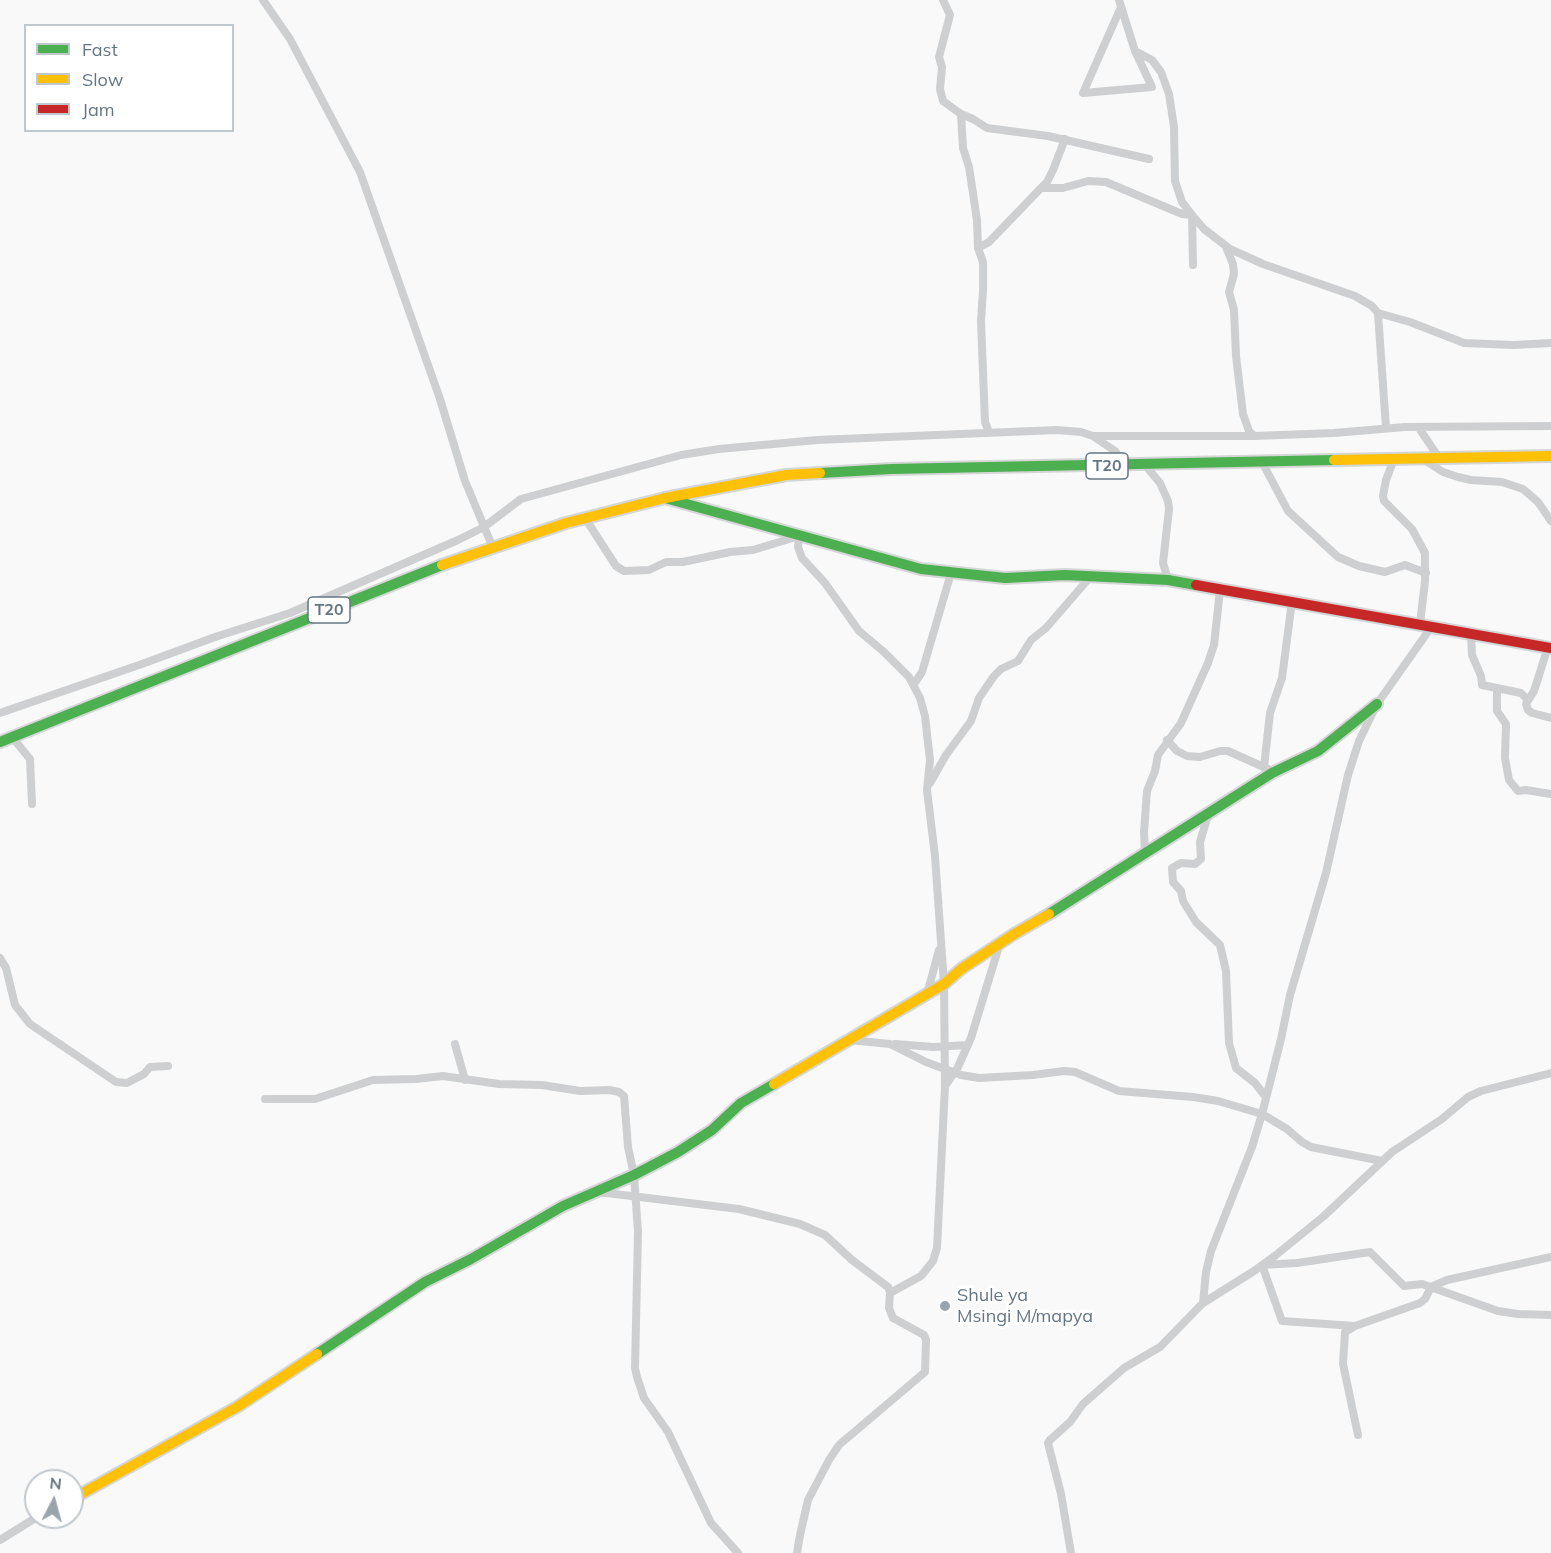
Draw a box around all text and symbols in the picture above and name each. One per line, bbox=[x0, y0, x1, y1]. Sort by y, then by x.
legend bbox=[24, 24, 234, 132]
text: Fast bbox=[82, 38, 118, 61]
text: Slow bbox=[82, 68, 123, 91]
text: Jam bbox=[82, 98, 115, 121]
road number: T20 bbox=[1086, 453, 1128, 479]
road number: T20 bbox=[308, 597, 350, 623]
place label: Shule ya Msingi M/mapya bbox=[957, 1285, 1093, 1328]
marker: Shule ya Msingi M/mapya bbox=[938, 1299, 952, 1313]
north arrow bbox=[24, 1469, 84, 1529]
text: N bbox=[49, 1473, 63, 1494]

